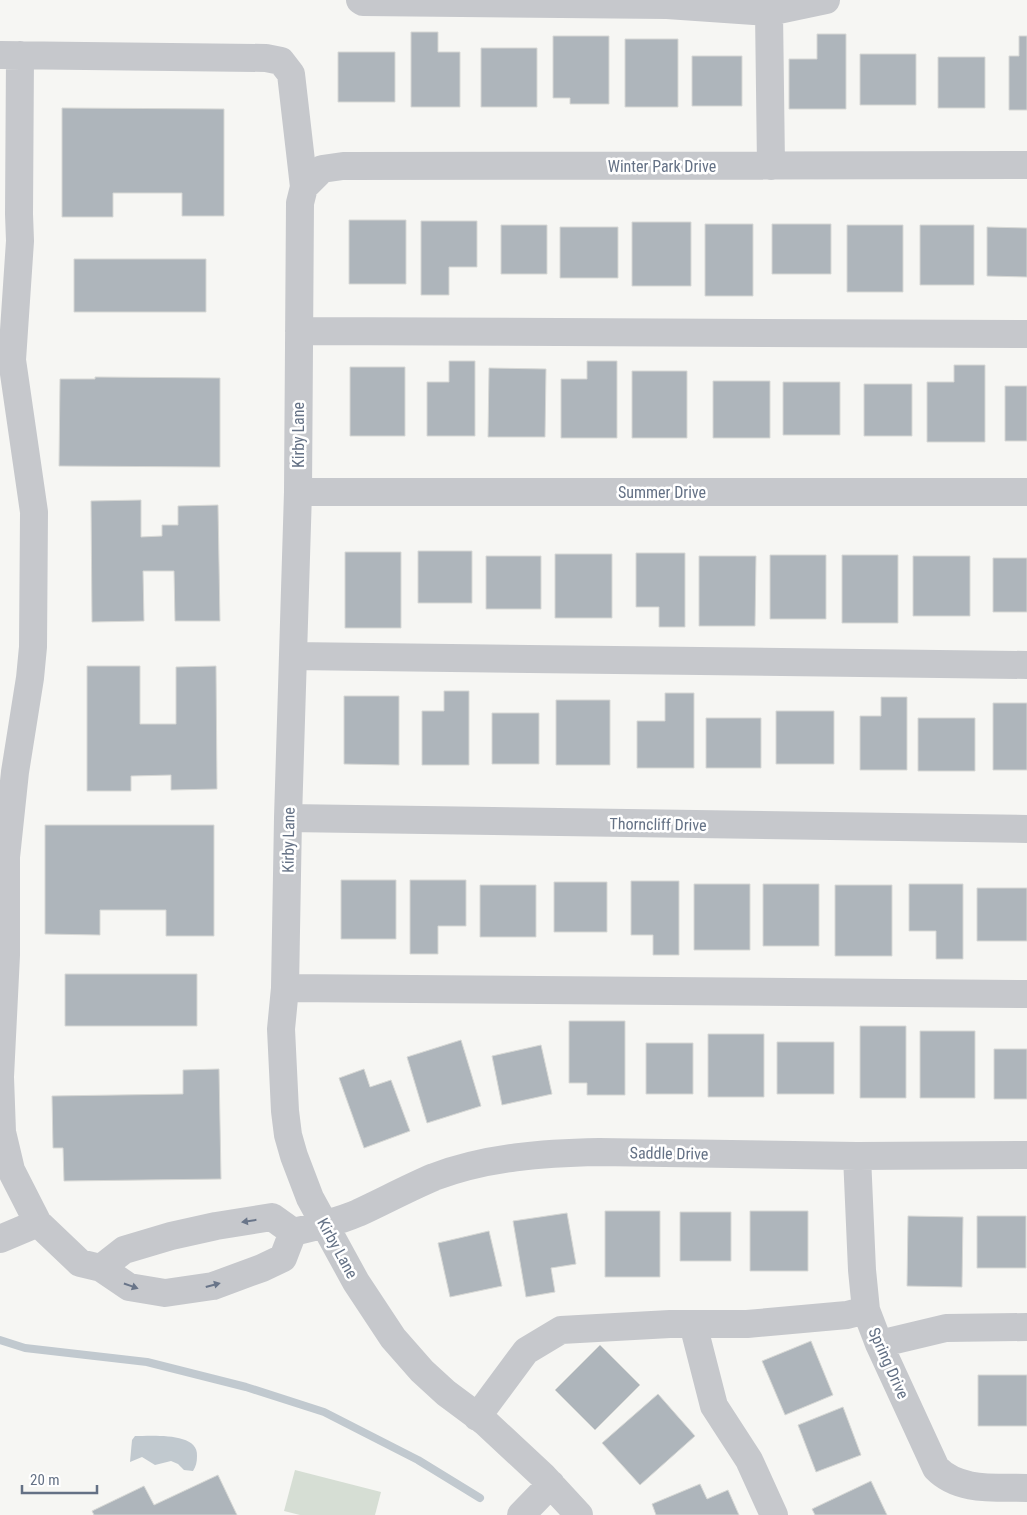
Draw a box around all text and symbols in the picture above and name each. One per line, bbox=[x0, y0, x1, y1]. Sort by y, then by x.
street label: Winter Park Drive bbox=[608, 157, 716, 176]
street label: Kirby Lane bbox=[289, 402, 308, 468]
street label: Summer Drive bbox=[618, 483, 706, 502]
street label: Kirby Lane bbox=[278, 807, 299, 873]
street label: Thorncliff Drive bbox=[609, 814, 707, 835]
street label: Saddle Drive bbox=[630, 1143, 708, 1164]
street label: Kirby Lane bbox=[313, 1215, 362, 1282]
one-way arrow bbox=[241, 1217, 257, 1225]
one-way arrow bbox=[206, 1281, 221, 1289]
one-way arrow bbox=[124, 1282, 139, 1290]
street label: Spring Drive bbox=[864, 1325, 913, 1402]
scale bar bbox=[22, 1462, 98, 1494]
text: 20 m bbox=[30, 1471, 60, 1489]

